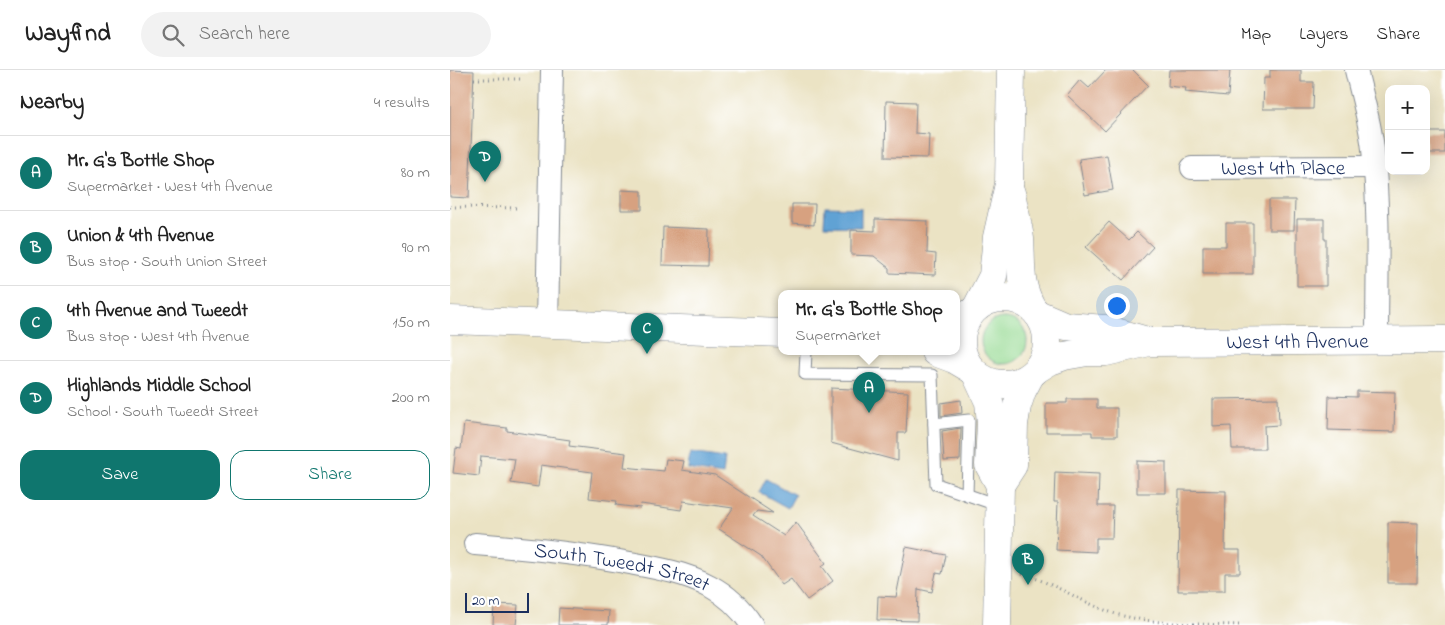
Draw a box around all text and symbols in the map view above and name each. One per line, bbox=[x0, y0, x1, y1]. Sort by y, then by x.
search box bbox=[141, 12, 491, 57]
text: Wayfind bbox=[25, 17, 111, 52]
icon: search bbox=[159, 21, 187, 49]
text: Search here bbox=[199, 21, 290, 48]
text: Map bbox=[1241, 22, 1271, 48]
text: Layers bbox=[1299, 22, 1349, 48]
text: Share bbox=[1377, 22, 1420, 48]
map controls bbox=[1385, 85, 1430, 175]
button: + bbox=[1385, 85, 1430, 130]
text: Nearby bbox=[20, 88, 84, 118]
text: 4 results bbox=[374, 91, 430, 115]
button: − bbox=[1385, 130, 1430, 175]
pin: D bbox=[469, 141, 501, 182]
text: Mr. G's Bottle Shop bbox=[67, 148, 215, 175]
street label: West 4th Place bbox=[1221, 154, 1346, 185]
text: A bbox=[31, 161, 41, 185]
text: 80 m bbox=[401, 161, 430, 185]
text: Supermarket · West 4th Avenue bbox=[67, 175, 273, 199]
text: Union & 4th Avenue bbox=[67, 223, 214, 250]
text: B bbox=[31, 236, 41, 260]
text: 90 m bbox=[402, 236, 430, 260]
text: Bus stop · South Union Street bbox=[67, 250, 267, 274]
popup bbox=[778, 290, 960, 355]
your location bbox=[1104, 293, 1130, 319]
text: Mr. G's Bottle Shop bbox=[795, 297, 943, 324]
text: 4th Avenue and Tweedt bbox=[67, 298, 248, 325]
text: C bbox=[32, 311, 40, 335]
text: 150 m bbox=[392, 311, 430, 335]
pin: C bbox=[631, 313, 663, 354]
text: Supermarket bbox=[795, 324, 881, 348]
text: Bus stop · West 4th Avenue bbox=[67, 325, 249, 349]
street label: West 4th Avenue bbox=[1226, 328, 1369, 358]
pin: A bbox=[853, 372, 885, 413]
text: Highlands Middle School bbox=[67, 373, 251, 400]
text: D bbox=[30, 386, 42, 410]
text: 200 m bbox=[392, 386, 430, 410]
text: School · South Tweedt Street bbox=[67, 400, 259, 424]
button: Save bbox=[20, 450, 220, 500]
button: Share bbox=[230, 450, 430, 500]
street label: South Tweedt Street bbox=[532, 536, 715, 601]
pin: B bbox=[1012, 544, 1044, 585]
scale bar bbox=[465, 590, 529, 613]
text: 20 m bbox=[472, 591, 499, 612]

